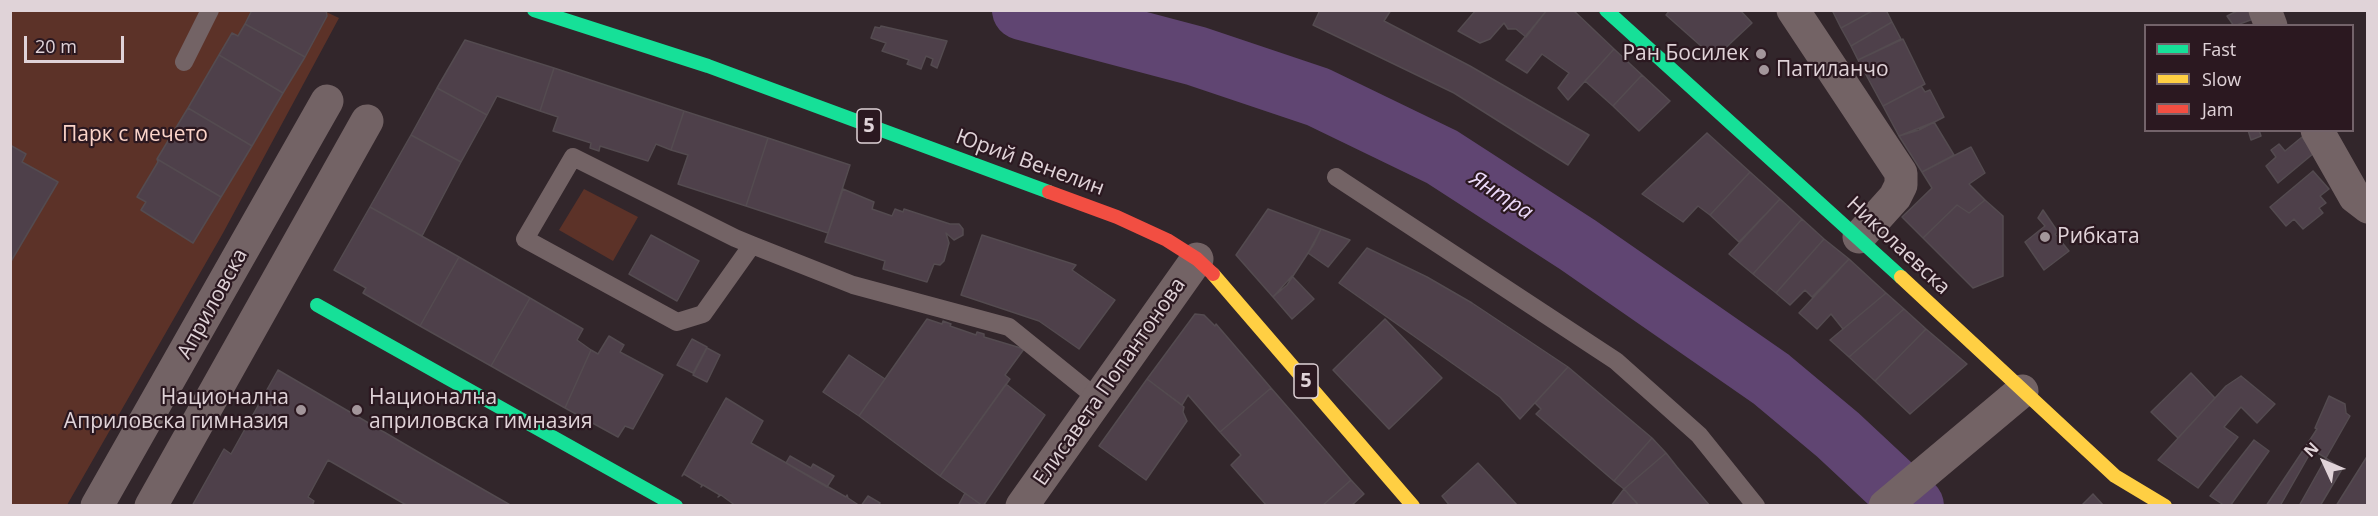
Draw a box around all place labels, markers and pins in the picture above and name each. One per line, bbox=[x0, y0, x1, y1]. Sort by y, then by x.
place label: Ран Босилек bbox=[1622, 41, 1749, 67]
marker: Ран Босилек bbox=[1754, 47, 1768, 61]
place label: Патиланчо bbox=[1776, 57, 1889, 83]
marker: Патиланчо bbox=[1757, 63, 1771, 77]
place label: Рибката bbox=[2057, 224, 2140, 250]
marker: Рибката bbox=[2038, 230, 2052, 244]
place label: Национална Априловска гимназия bbox=[64, 385, 289, 435]
place label: Национална априловска гимназия bbox=[369, 385, 593, 435]
marker: Национална Априловска гимназия bbox=[294, 403, 308, 417]
marker: Национална априловска гимназия bbox=[350, 403, 364, 417]

